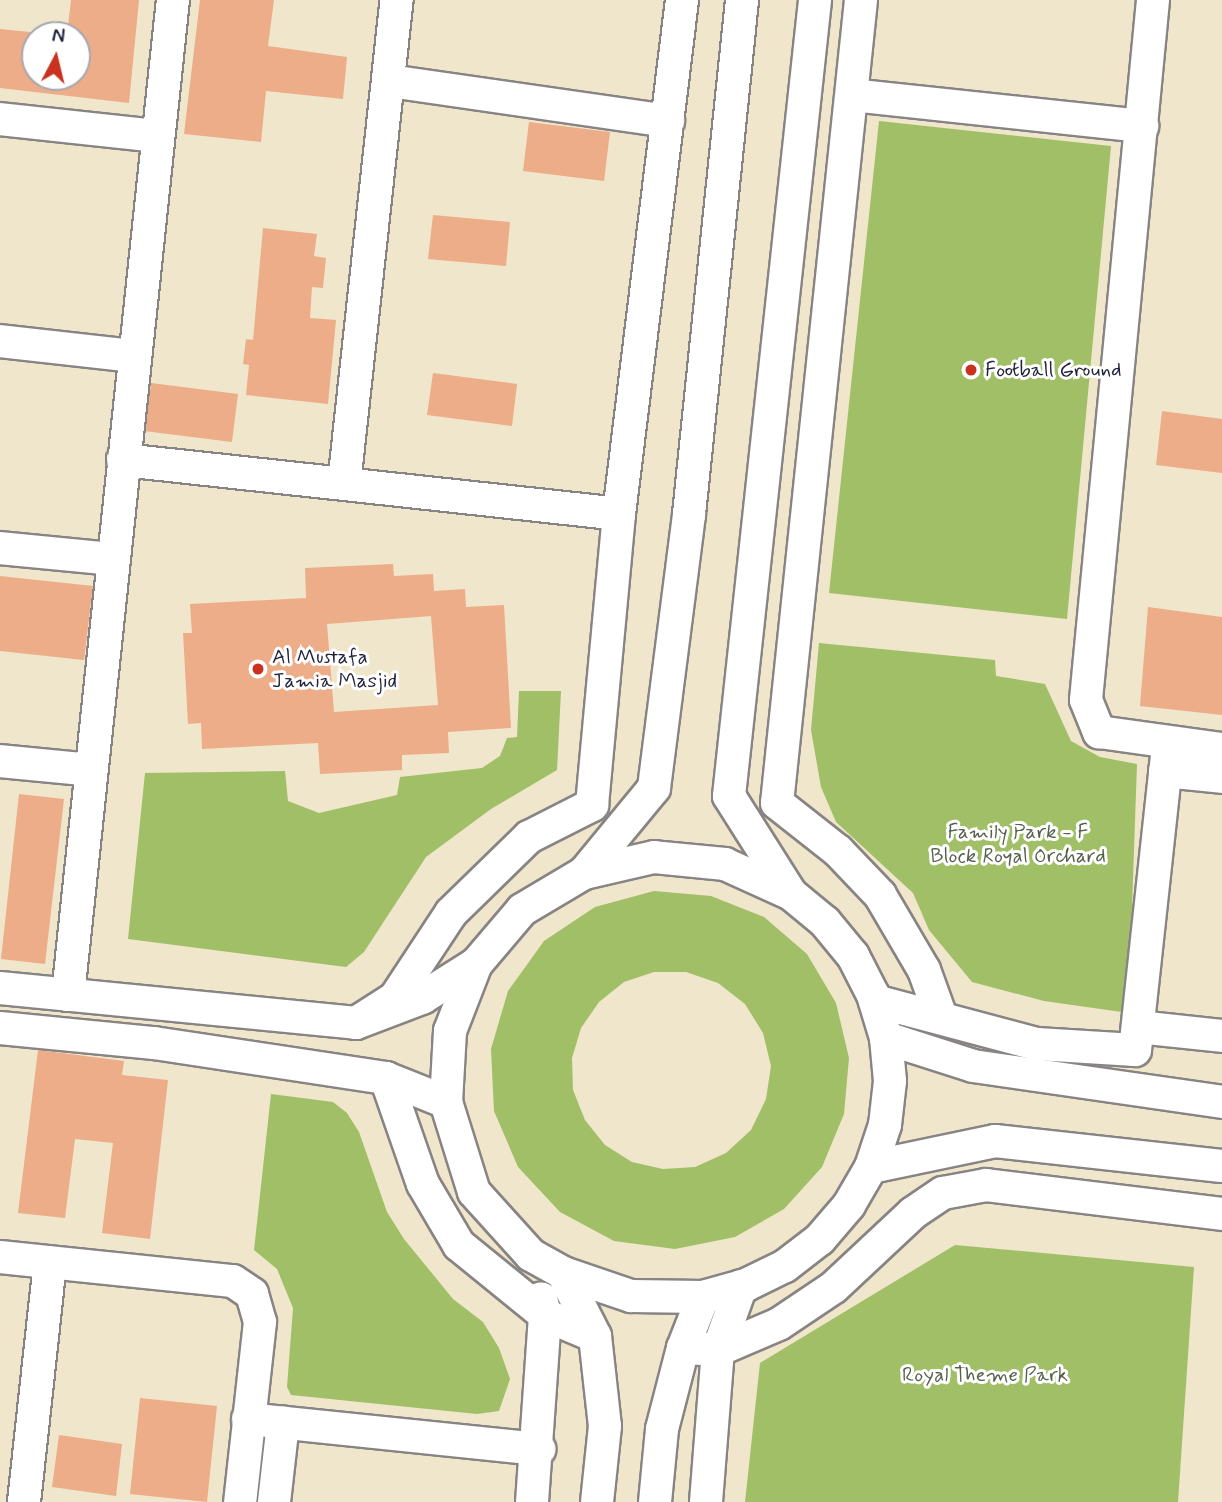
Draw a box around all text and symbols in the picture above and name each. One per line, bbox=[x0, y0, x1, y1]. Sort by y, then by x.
north arrow bbox=[21, 21, 91, 91]
text: N bbox=[51, 23, 66, 50]
place label: Football Ground bbox=[985, 357, 1121, 383]
marker: Football Ground bbox=[963, 362, 979, 378]
place label: Al Mustafa Jamia Masjid bbox=[272, 644, 397, 694]
marker: Al Mustafa Jamia Masjid bbox=[250, 661, 266, 677]
park label: Family Park - F Block Royal Orchard bbox=[929, 819, 1107, 869]
park label: Royal Theme Park bbox=[903, 1362, 1067, 1388]

